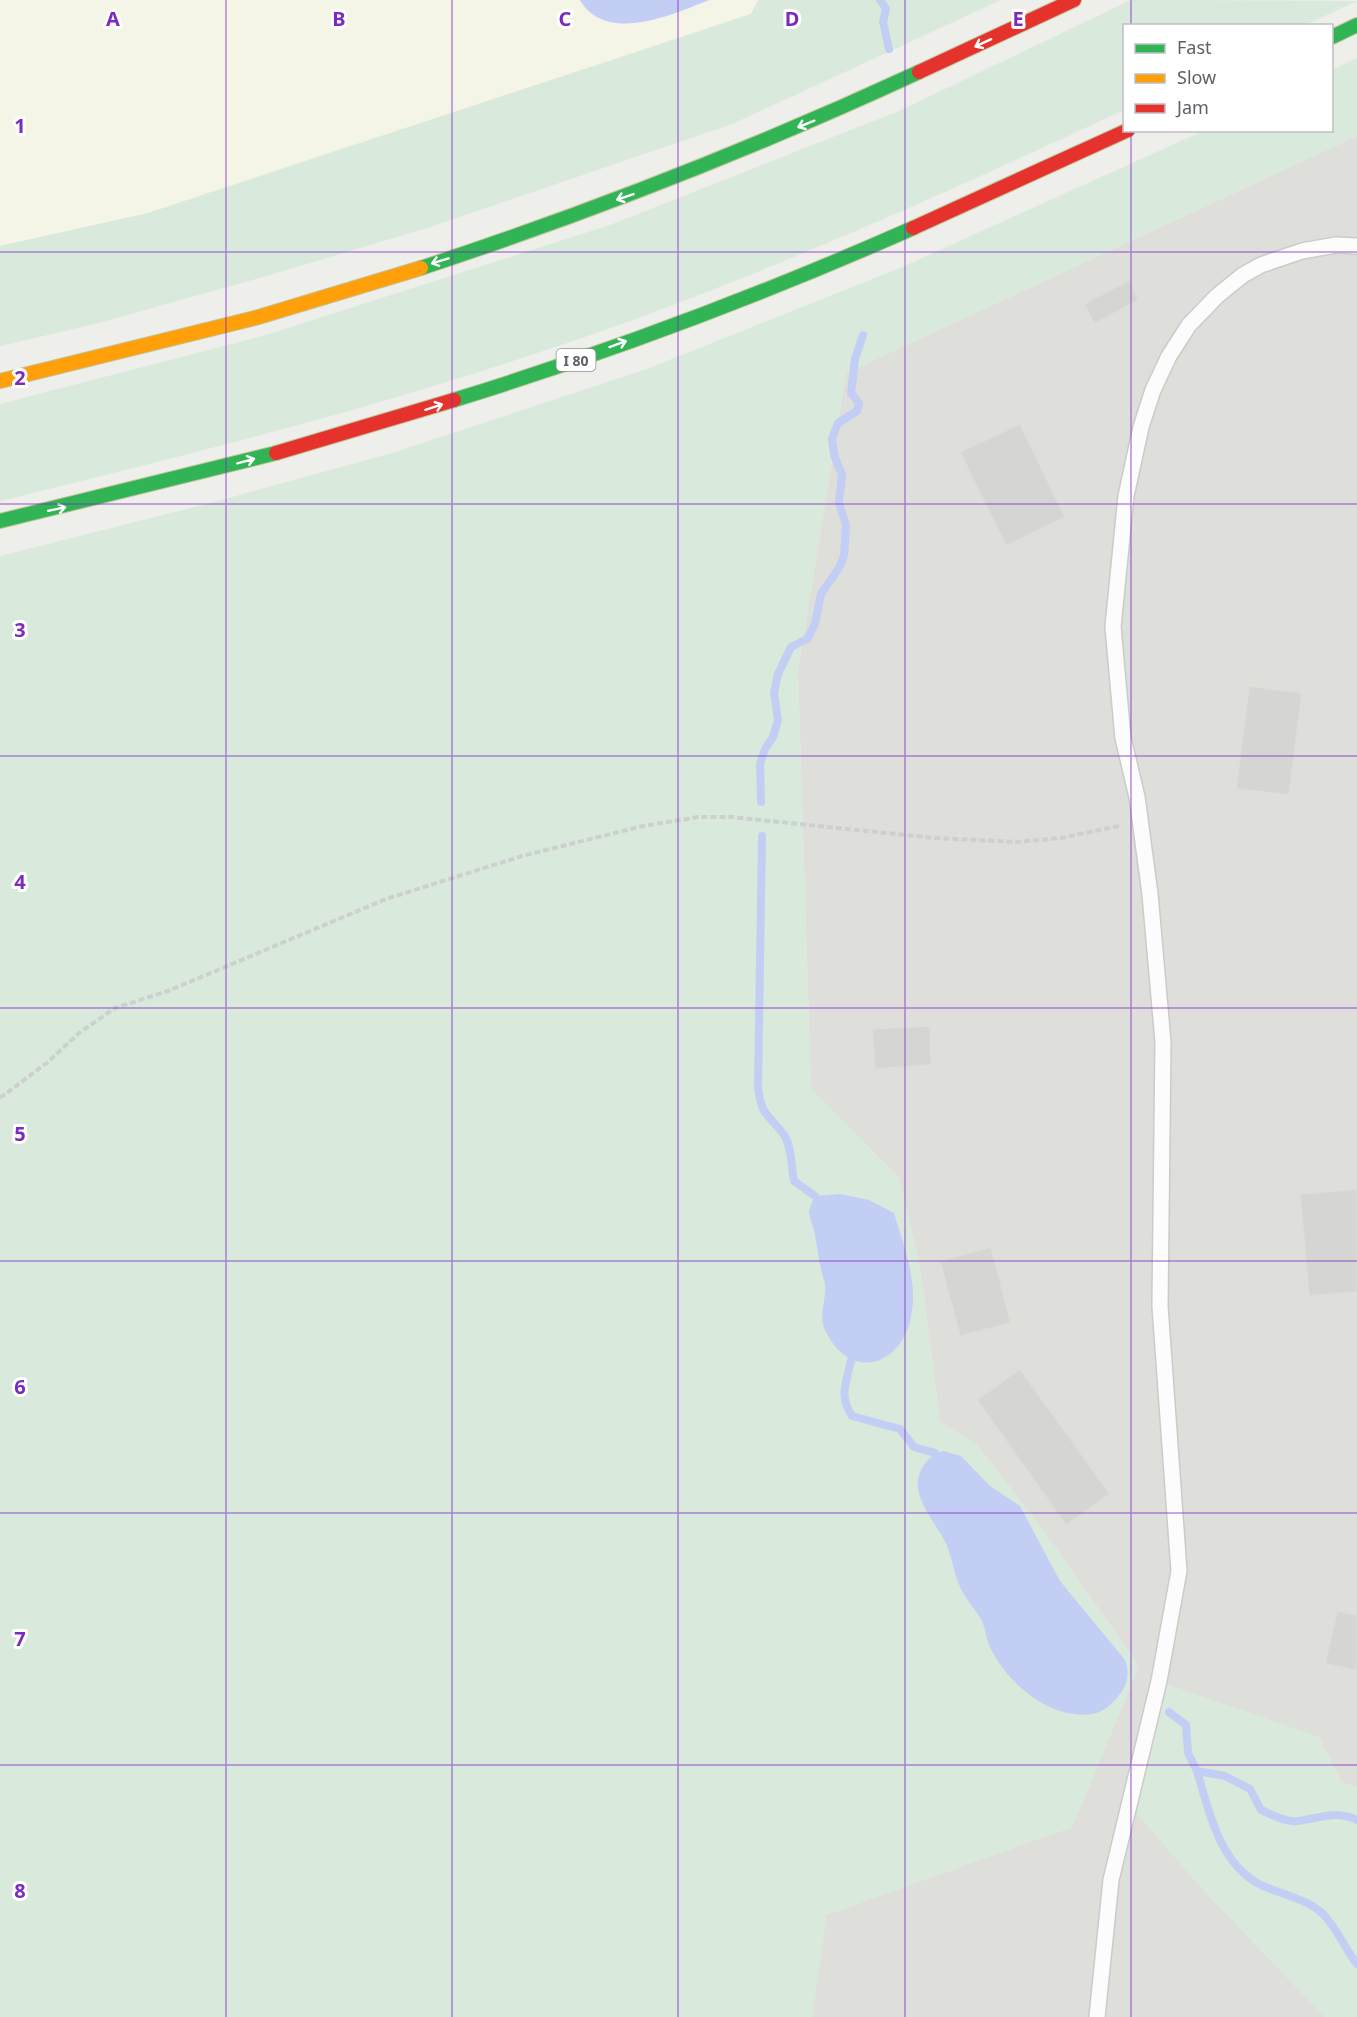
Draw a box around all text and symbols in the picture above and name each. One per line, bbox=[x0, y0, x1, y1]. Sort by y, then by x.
text: A bbox=[106, 5, 120, 32]
text: B bbox=[332, 5, 346, 32]
text: C bbox=[559, 5, 572, 32]
text: D bbox=[785, 5, 799, 32]
text: E bbox=[1012, 5, 1024, 32]
legend bbox=[1123, 24, 1333, 132]
text: Fast bbox=[1177, 35, 1212, 59]
one-way arrow bbox=[974, 37, 992, 49]
text: Slow bbox=[1177, 65, 1216, 89]
text: Jam bbox=[1175, 95, 1209, 119]
text: 1 bbox=[14, 112, 26, 139]
one-way arrow bbox=[797, 119, 815, 130]
one-way arrow bbox=[616, 192, 634, 203]
one-way arrow bbox=[431, 256, 450, 267]
one-way arrow bbox=[608, 338, 627, 349]
road number: I 80 bbox=[556, 349, 596, 371]
text: 2 bbox=[14, 364, 26, 391]
one-way arrow bbox=[424, 401, 443, 412]
one-way arrow bbox=[236, 455, 255, 466]
one-way arrow bbox=[47, 503, 66, 514]
text: 3 bbox=[14, 616, 26, 643]
text: 4 bbox=[14, 868, 26, 895]
text: 5 bbox=[14, 1120, 26, 1147]
text: 6 bbox=[14, 1373, 26, 1400]
text: 7 bbox=[14, 1625, 26, 1652]
text: 8 bbox=[14, 1877, 26, 1904]

